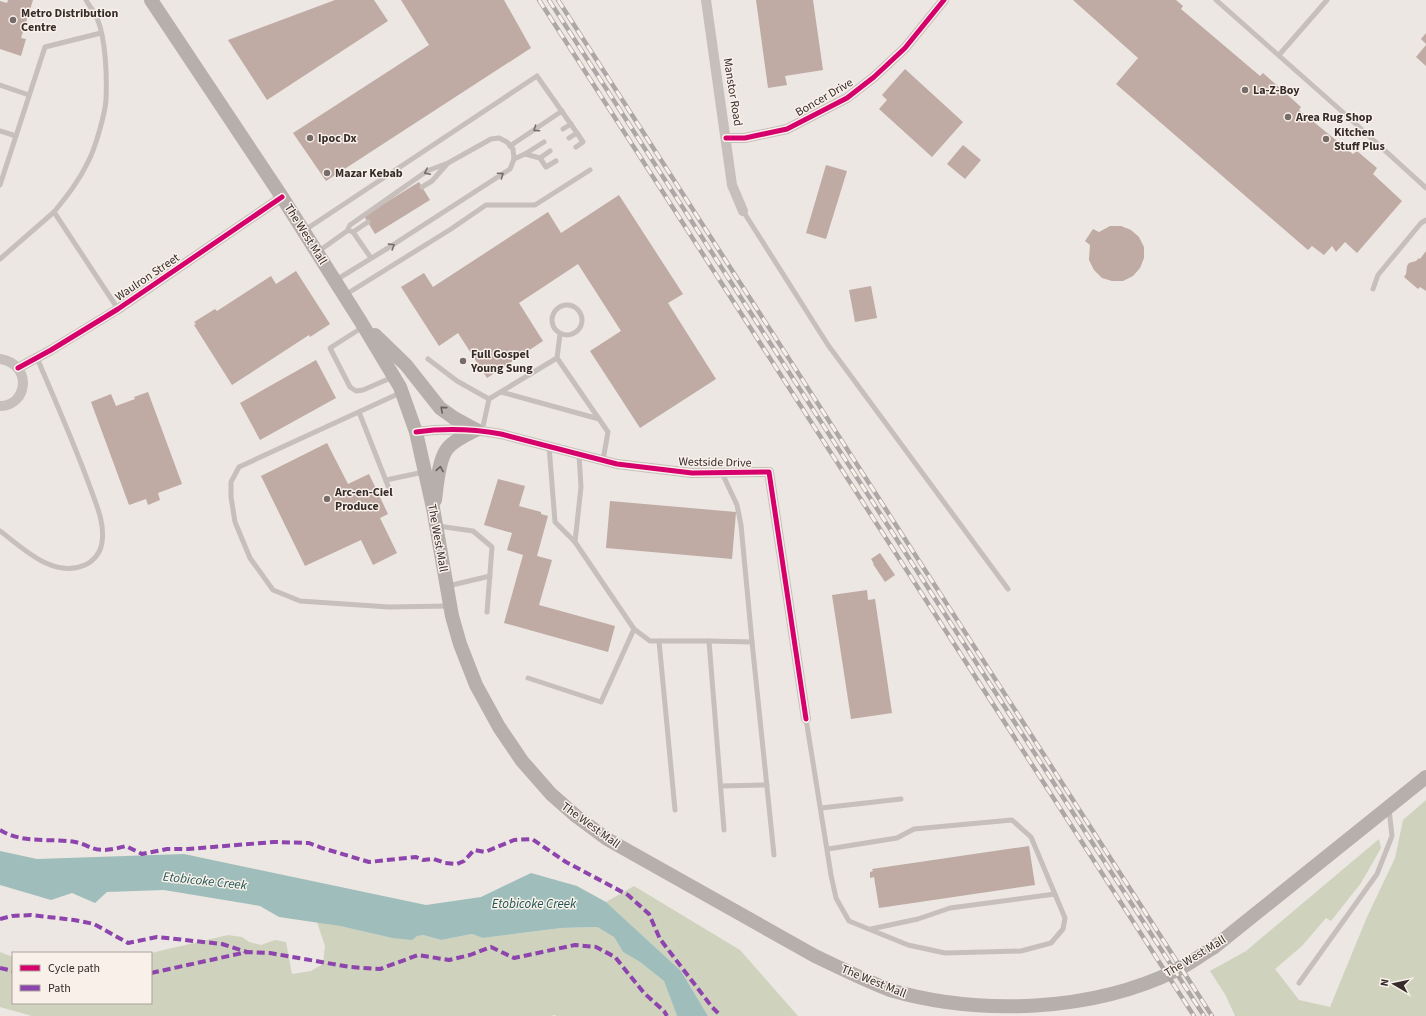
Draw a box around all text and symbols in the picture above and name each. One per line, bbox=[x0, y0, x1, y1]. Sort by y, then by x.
place label: Metro Distribution Centre bbox=[21, 5, 119, 36]
marker: Metro Distribution Centre bbox=[8, 15, 18, 25]
street label: Manstor Road bbox=[719, 57, 746, 127]
street label: Boncer Drive bbox=[792, 74, 856, 121]
place label: La-Z-Boy bbox=[1253, 82, 1300, 99]
marker: La-Z-Boy bbox=[1240, 85, 1250, 95]
place label: Area Rug Shop bbox=[1295, 109, 1373, 126]
marker: Area Rug Shop bbox=[1283, 112, 1293, 122]
one-way arrow bbox=[534, 124, 541, 131]
place label: Kitchen Stuff Plus bbox=[1334, 124, 1385, 155]
place label: Ipoc Dx bbox=[318, 130, 357, 147]
marker: Ipoc Dx bbox=[305, 133, 315, 143]
marker: Kitchen Stuff Plus bbox=[1321, 134, 1331, 144]
place label: Mazar Kebab bbox=[335, 165, 403, 182]
one-way arrow bbox=[424, 167, 432, 175]
marker: Mazar Kebab bbox=[322, 168, 332, 178]
one-way arrow bbox=[497, 172, 504, 180]
street label: The West Mall bbox=[280, 201, 331, 268]
one-way arrow bbox=[388, 243, 395, 250]
street label: Waulron Street bbox=[112, 250, 183, 305]
place label: Full Gospel Young Sung bbox=[470, 346, 533, 377]
marker: Full Gospel Young Sung bbox=[458, 356, 468, 366]
one-way arrow bbox=[440, 407, 448, 414]
street label: Westside Drive bbox=[678, 453, 752, 472]
one-way arrow bbox=[435, 466, 443, 472]
place label: Arc-en-Ciel Produce bbox=[334, 484, 393, 515]
marker: Arc-en-Ciel Produce bbox=[322, 494, 332, 504]
street label: The West Mall bbox=[423, 503, 452, 573]
street label: The West Mall bbox=[558, 798, 624, 853]
water label: Etobicoke Creek bbox=[162, 868, 249, 894]
water label: Etobicoke Creek bbox=[492, 895, 577, 913]
street label: The West Mall bbox=[1161, 931, 1229, 981]
legend bbox=[12, 952, 152, 1004]
text: Cycle path bbox=[48, 960, 100, 977]
street label: The West Mall bbox=[839, 961, 909, 1002]
north arrow bbox=[1374, 964, 1414, 1004]
text: N bbox=[1377, 978, 1393, 987]
text: Path bbox=[48, 980, 71, 997]

